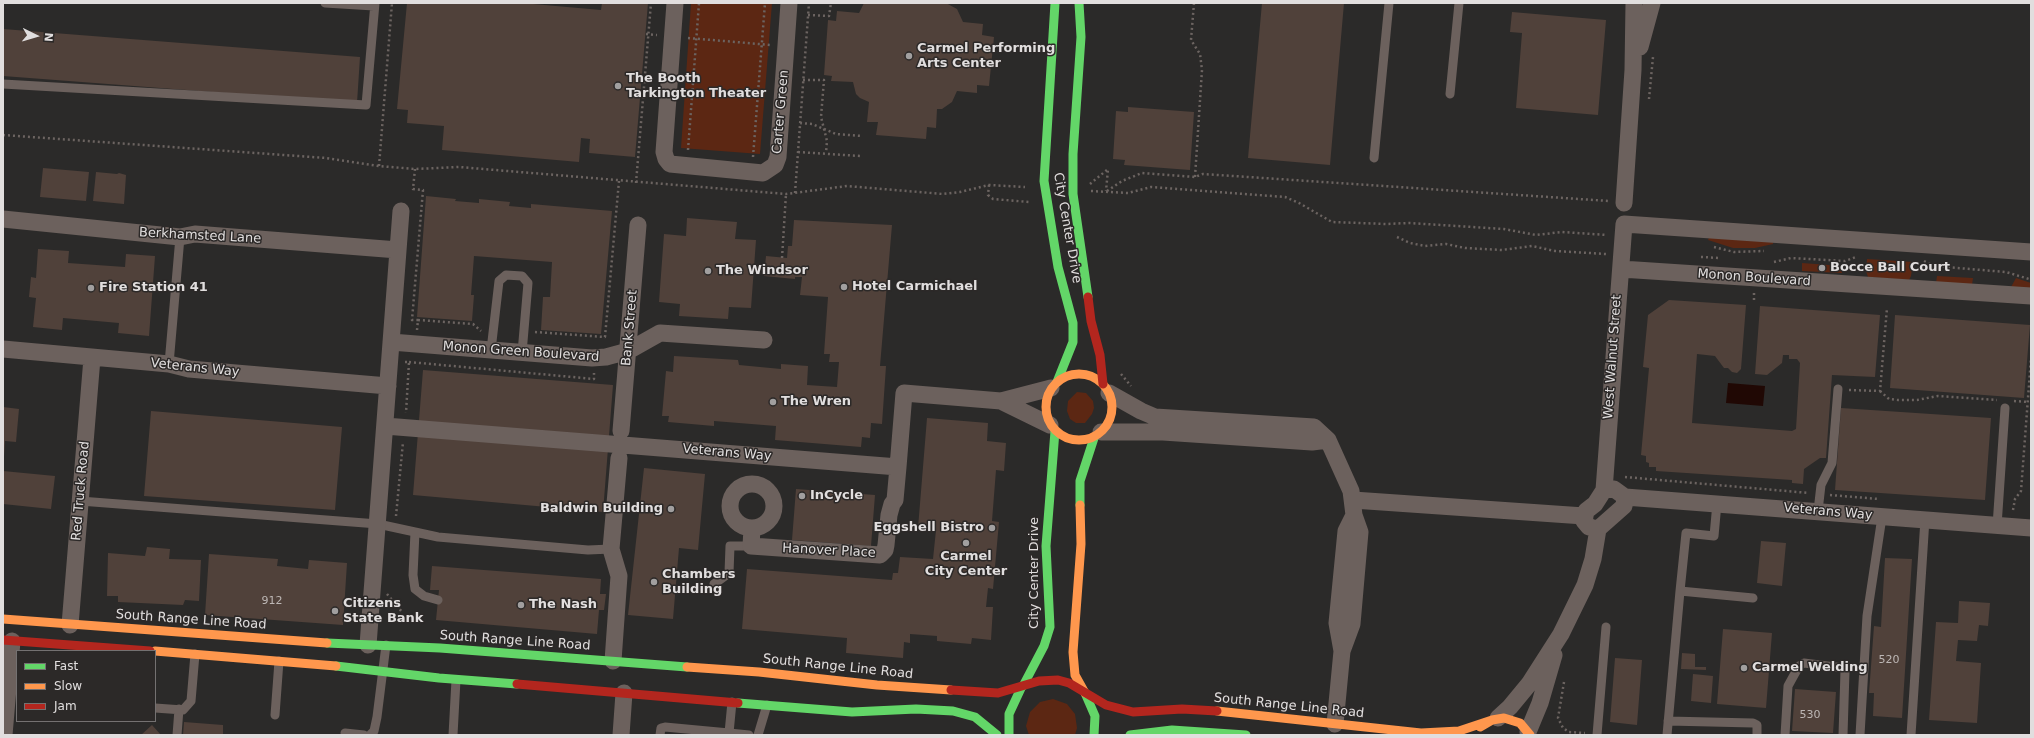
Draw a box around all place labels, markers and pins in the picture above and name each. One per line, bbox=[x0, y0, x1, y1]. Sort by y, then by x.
place label: Carmel Performing Arts Center bbox=[917, 41, 1055, 72]
marker: Carmel Performing Arts Center bbox=[904, 51, 914, 61]
place label: The Booth Tarkington Theater bbox=[626, 71, 766, 102]
marker: The Booth Tarkington Theater bbox=[613, 81, 623, 91]
place label: Bocce Ball Court bbox=[1830, 260, 1950, 276]
place label: The Windsor bbox=[716, 263, 808, 279]
marker: Bocce Ball Court bbox=[1817, 263, 1827, 273]
marker: The Windsor bbox=[703, 266, 713, 276]
place label: Hotel Carmichael bbox=[852, 279, 978, 295]
place label: Fire Station 41 bbox=[99, 280, 208, 296]
marker: Hotel Carmichael bbox=[839, 282, 849, 292]
marker: Fire Station 41 bbox=[86, 283, 96, 293]
place label: The Wren bbox=[781, 394, 851, 410]
marker: The Wren bbox=[768, 397, 778, 407]
place label: InCycle bbox=[810, 488, 863, 504]
marker: InCycle bbox=[797, 491, 807, 501]
place label: Baldwin Building bbox=[540, 501, 663, 517]
marker: Baldwin Building bbox=[666, 504, 676, 514]
place label: Eggshell Bistro bbox=[874, 520, 984, 536]
marker: Eggshell Bistro bbox=[987, 523, 997, 533]
marker: Carmel City Center bbox=[961, 538, 971, 548]
place label: Carmel City Center bbox=[925, 549, 1007, 580]
place label: Chambers Building bbox=[662, 567, 735, 598]
marker: Chambers Building bbox=[649, 577, 659, 587]
place label: Citizens State Bank bbox=[343, 596, 423, 627]
place label: The Nash bbox=[529, 597, 597, 613]
marker: The Nash bbox=[516, 600, 526, 610]
marker: Citizens State Bank bbox=[330, 606, 340, 616]
place label: Carmel Welding bbox=[1752, 660, 1868, 676]
marker: Carmel Welding bbox=[1739, 663, 1749, 673]

